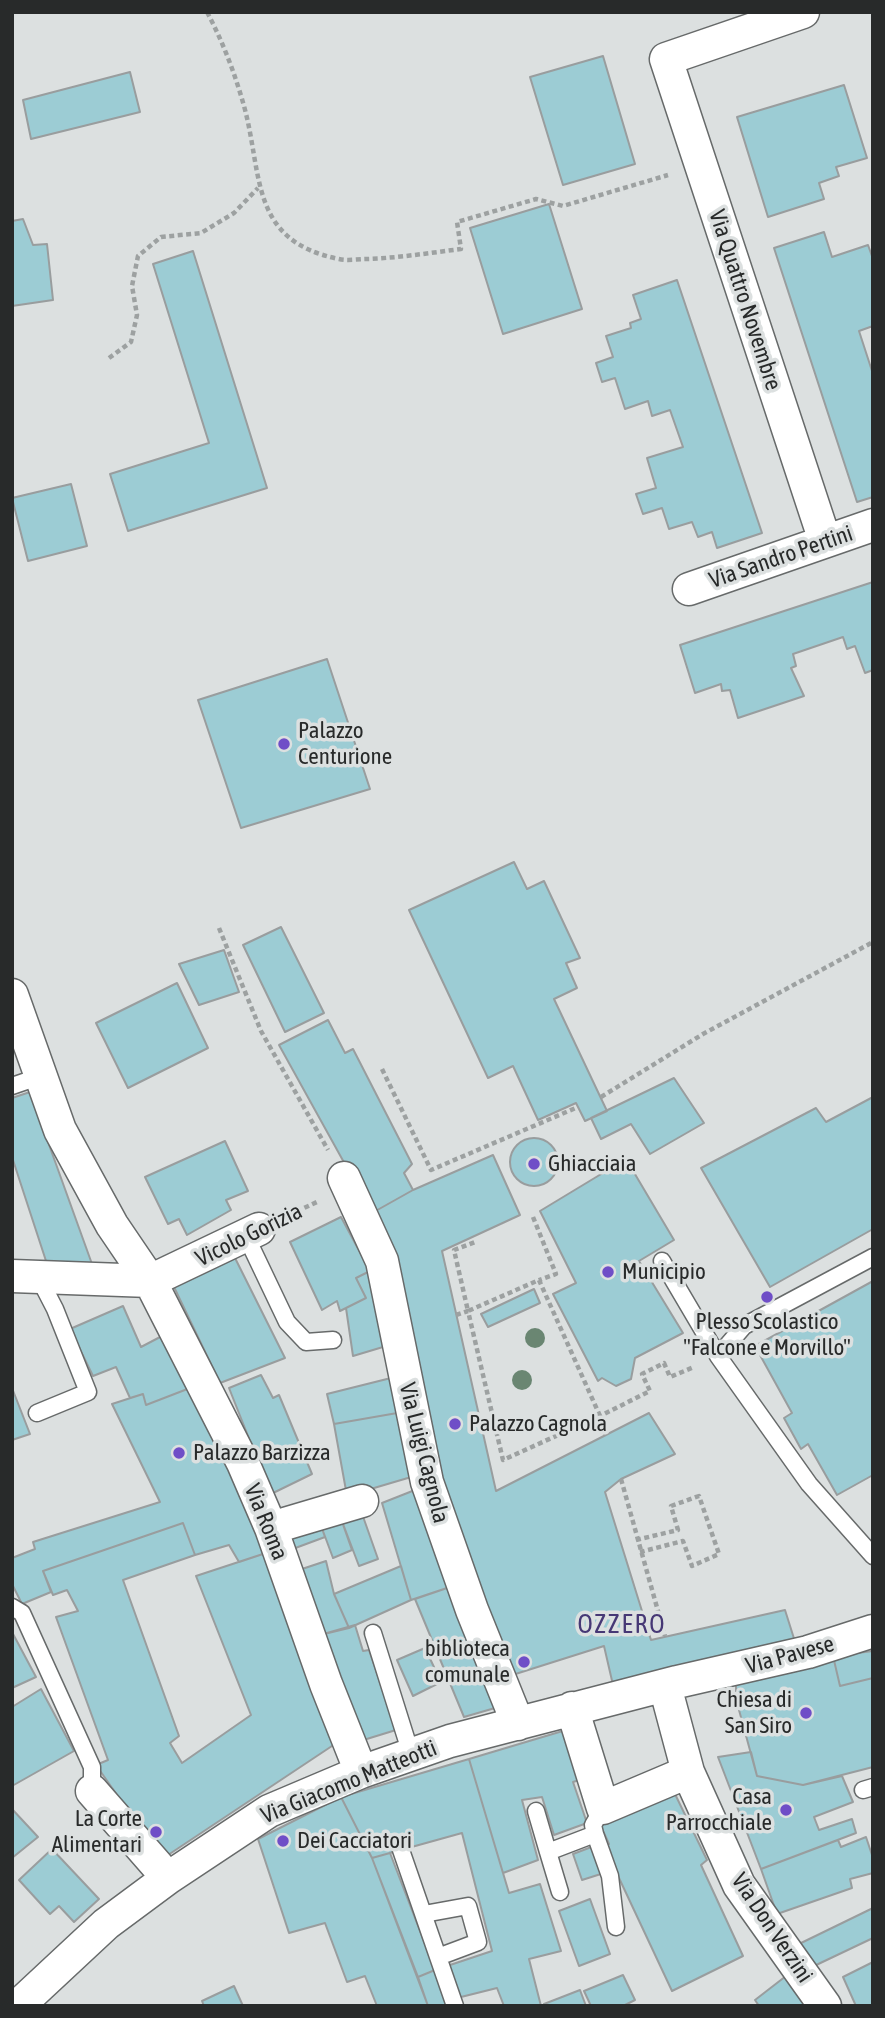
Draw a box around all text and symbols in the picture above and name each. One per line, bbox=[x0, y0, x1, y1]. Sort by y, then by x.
street label: Via Quattro Novembre bbox=[703, 206, 787, 394]
street label: Via Sandro Pertini bbox=[706, 520, 856, 594]
place label: Palazzo Centurione bbox=[298, 717, 392, 771]
marker: Palazzo Centurione bbox=[276, 736, 292, 752]
place label: Ghiacciaia bbox=[548, 1150, 636, 1178]
marker: Ghiacciaia bbox=[526, 1156, 542, 1172]
street label: Vicolo Gorizia bbox=[191, 1197, 307, 1273]
place label: Municipio bbox=[622, 1258, 706, 1286]
marker: Municipio bbox=[600, 1264, 616, 1280]
marker: Plesso Scolastico "Falcone e Morvillo" bbox=[759, 1289, 775, 1305]
place label: Plesso Scolastico "Falcone e Morvillo" bbox=[683, 1308, 851, 1362]
street label: Via Luigi Cagnola bbox=[393, 1380, 455, 1526]
place label: Palazzo Cagnola bbox=[469, 1410, 607, 1438]
marker: Palazzo Cagnola bbox=[447, 1416, 463, 1432]
place label: Palazzo Barzizza bbox=[193, 1439, 331, 1467]
marker: Palazzo Barzizza bbox=[171, 1445, 187, 1461]
street label: Via Roma bbox=[238, 1480, 294, 1564]
district label: OZZERO bbox=[578, 1609, 666, 1641]
street label: Via Pavese bbox=[743, 1630, 837, 1680]
place label: biblioteca comunale bbox=[425, 1635, 510, 1689]
marker: biblioteca comunale bbox=[516, 1654, 532, 1670]
place label: Chiesa di San Siro bbox=[717, 1686, 792, 1740]
marker: Chiesa di San Siro bbox=[798, 1705, 814, 1721]
street label: Via Giacomo Matteotti bbox=[257, 1734, 441, 1830]
place label: Casa Parrocchiale bbox=[666, 1783, 772, 1837]
marker: Casa Parrocchiale bbox=[778, 1802, 794, 1818]
place label: La Corte Alimentari bbox=[52, 1805, 142, 1859]
marker: La Corte Alimentari bbox=[148, 1824, 164, 1840]
place label: Dei Cacciatori bbox=[297, 1827, 412, 1855]
marker: Dei Cacciatori bbox=[275, 1833, 291, 1849]
street label: Via Don Verzini bbox=[725, 1868, 819, 1988]

